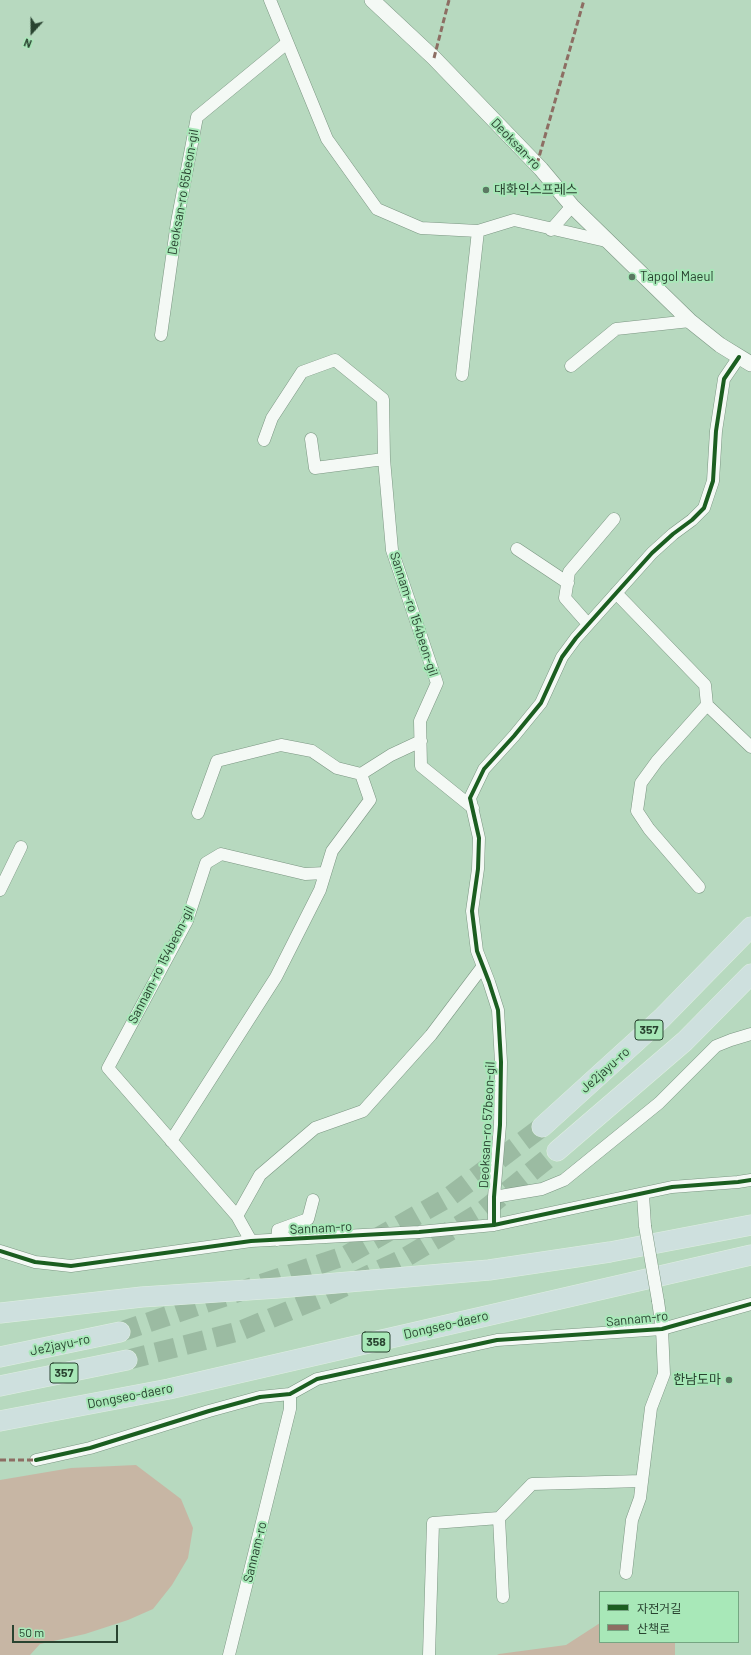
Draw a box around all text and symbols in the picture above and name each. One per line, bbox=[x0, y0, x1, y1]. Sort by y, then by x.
north arrow bbox=[12, 12, 52, 52]
text: N bbox=[22, 36, 33, 51]
street label: Deoksan-ro bbox=[488, 115, 544, 173]
street label: Deoksan-ro 65beon-gil bbox=[164, 128, 202, 256]
place label: 대화익스프레스 bbox=[494, 182, 578, 198]
marker: 대화익스프레스 bbox=[481, 185, 491, 195]
place label: Tapgol Maeul bbox=[640, 269, 713, 285]
marker: Tapgol Maeul bbox=[627, 272, 637, 282]
street label: Sannam-ro 154beon-gil bbox=[387, 550, 441, 678]
street label: Sannam-ro 154beon-gil bbox=[125, 904, 197, 1026]
road number: 357 bbox=[635, 1020, 663, 1040]
street label: Je2jayu-ro bbox=[577, 1044, 633, 1096]
street label: Deoksan-ro 57beon-gil bbox=[476, 1061, 498, 1189]
street label: Sannam-ro bbox=[289, 1219, 353, 1237]
street label: Dongseo-daero bbox=[402, 1308, 490, 1342]
street label: Sannam-ro bbox=[605, 1308, 669, 1330]
street label: Je2jayu-ro bbox=[29, 1331, 91, 1359]
road number: 358 bbox=[362, 1332, 390, 1352]
road number: 357 bbox=[50, 1363, 78, 1383]
place label: 한남도마 bbox=[673, 1372, 721, 1388]
marker: 한남도마 bbox=[724, 1375, 734, 1385]
street label: Dongseo-daero bbox=[86, 1380, 174, 1412]
street label: Sannam-ro bbox=[240, 1520, 270, 1584]
legend bbox=[599, 1591, 739, 1643]
text: 자전거길 bbox=[637, 1601, 681, 1615]
scale bar bbox=[14, 1617, 120, 1643]
text: 산책로 bbox=[637, 1621, 670, 1635]
text: 50 m bbox=[19, 1625, 44, 1639]

